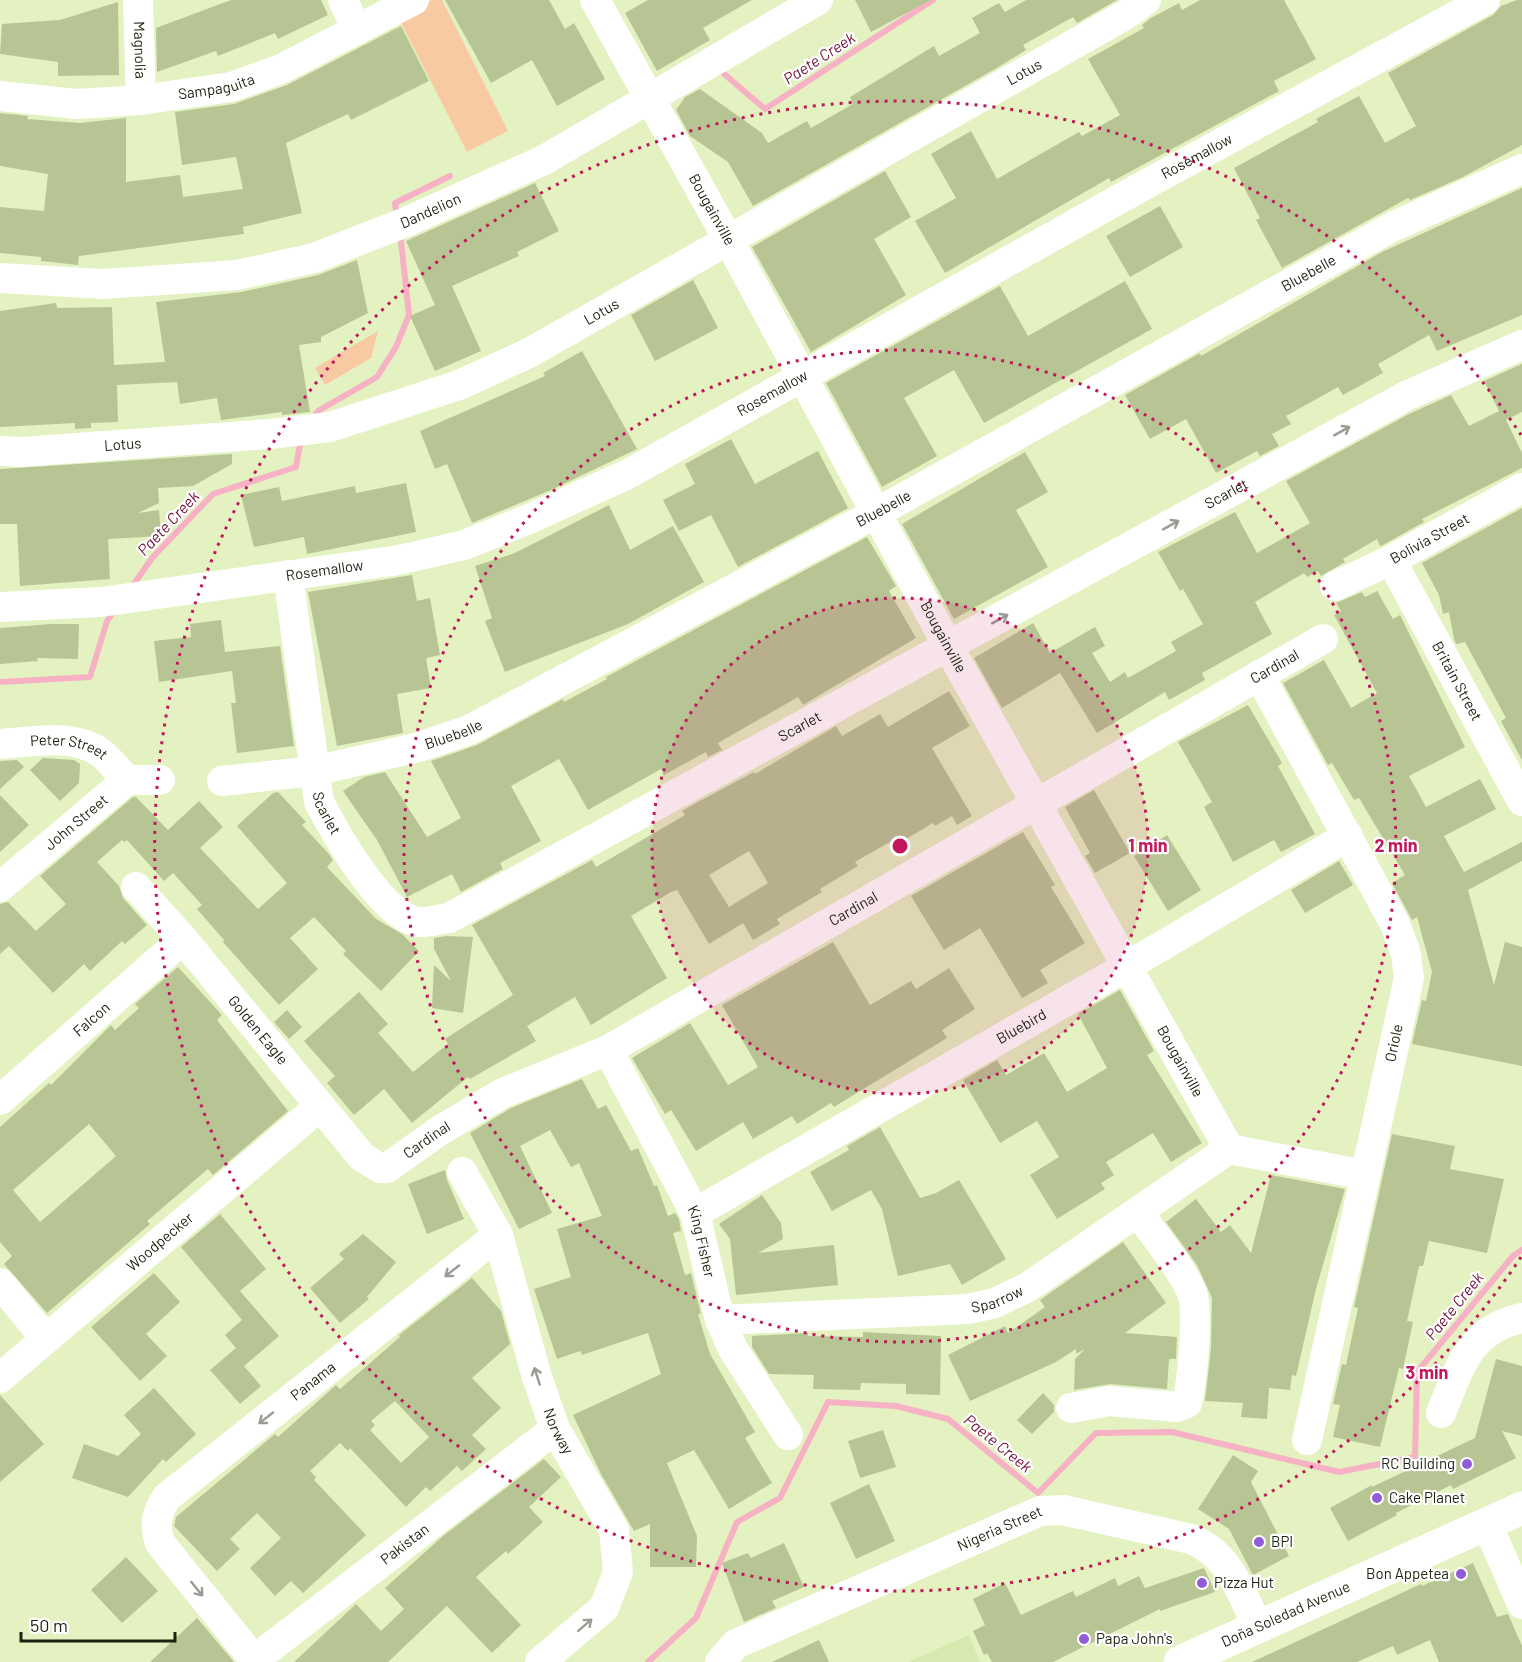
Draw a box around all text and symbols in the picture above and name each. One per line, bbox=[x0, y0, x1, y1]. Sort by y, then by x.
street label: Magnolia bbox=[131, 21, 150, 79]
water label: Paete Creek bbox=[779, 27, 858, 88]
street label: Lotus bbox=[1003, 54, 1044, 88]
street label: Sampaguita bbox=[177, 69, 257, 103]
street label: Rosemallow bbox=[1158, 129, 1235, 182]
street label: Bougainville bbox=[686, 170, 740, 248]
street label: Dandelion bbox=[397, 189, 463, 231]
street label: Bluebelle bbox=[1278, 250, 1339, 295]
street label: Lotus bbox=[580, 294, 622, 328]
street label: Rosemallow bbox=[733, 365, 811, 419]
one-way arrow bbox=[1332, 425, 1350, 436]
street label: Lotus bbox=[103, 433, 142, 454]
street label: Scarlet bbox=[1201, 474, 1251, 512]
water label: Paete Creek bbox=[133, 486, 203, 559]
street label: Bluebelle bbox=[853, 486, 914, 530]
street label: Bolivia Street bbox=[1387, 509, 1472, 567]
one-way arrow bbox=[1162, 519, 1179, 531]
street label: Rosemallow bbox=[285, 555, 365, 584]
street label: Bougainville bbox=[917, 598, 971, 676]
one-way arrow bbox=[991, 613, 1008, 625]
street label: Britain Street bbox=[1429, 638, 1487, 724]
street label: Cardinal bbox=[1247, 645, 1302, 687]
street label: Scarlet bbox=[775, 707, 824, 745]
street label: Bluebelle bbox=[422, 715, 485, 752]
street label: Peter Street bbox=[29, 730, 112, 763]
street label: John Street bbox=[41, 790, 111, 854]
street label: Scarlet bbox=[310, 790, 345, 838]
text: 1 min bbox=[1128, 834, 1168, 856]
text: 2 min bbox=[1374, 834, 1418, 856]
centre of rings bbox=[890, 836, 910, 856]
street label: Cardinal bbox=[825, 887, 880, 929]
street label: Golden Eagle bbox=[225, 991, 292, 1068]
street label: Falcon bbox=[69, 998, 113, 1040]
street label: Bluebird bbox=[993, 1004, 1049, 1047]
street label: Bougainville bbox=[1154, 1022, 1208, 1100]
street label: Oriole bbox=[1380, 1022, 1406, 1063]
street label: Cardinal bbox=[399, 1116, 453, 1162]
street label: King Fisher bbox=[684, 1202, 720, 1279]
street label: Woodpecker bbox=[122, 1208, 197, 1275]
one-way arrow bbox=[444, 1264, 460, 1277]
water label: Paete Creek bbox=[1421, 1268, 1487, 1343]
street label: Sparrow bbox=[969, 1281, 1026, 1316]
street label: Panama bbox=[286, 1357, 339, 1404]
text: 3 min bbox=[1406, 1361, 1448, 1383]
one-way arrow bbox=[531, 1367, 542, 1386]
street label: Norway bbox=[540, 1405, 578, 1457]
water label: Paete Creek bbox=[961, 1410, 1036, 1476]
one-way arrow bbox=[259, 1411, 275, 1424]
place label: RC Building bbox=[1381, 1454, 1455, 1472]
marker: RC Building bbox=[1460, 1457, 1474, 1471]
place label: Cake Planet bbox=[1389, 1488, 1465, 1506]
marker: Cake Planet bbox=[1370, 1491, 1384, 1505]
street label: Nigeria Street bbox=[954, 1501, 1045, 1554]
street label: Pakistan bbox=[376, 1519, 432, 1568]
place label: BPI bbox=[1271, 1532, 1293, 1550]
marker: BPI bbox=[1252, 1535, 1266, 1549]
place label: Bon Appetea bbox=[1366, 1564, 1449, 1582]
marker: Bon Appetea bbox=[1454, 1567, 1468, 1581]
place label: Pizza Hut bbox=[1214, 1573, 1274, 1591]
marker: Pizza Hut bbox=[1195, 1576, 1209, 1590]
street label: Doña Soledad Avenue bbox=[1218, 1577, 1353, 1650]
one-way arrow bbox=[190, 1581, 204, 1596]
scale bar bbox=[21, 1605, 176, 1643]
text: 50 m bbox=[30, 1614, 68, 1636]
one-way arrow bbox=[577, 1618, 593, 1631]
place label: Papa John's bbox=[1096, 1629, 1173, 1647]
marker: Papa John's bbox=[1077, 1632, 1091, 1646]

